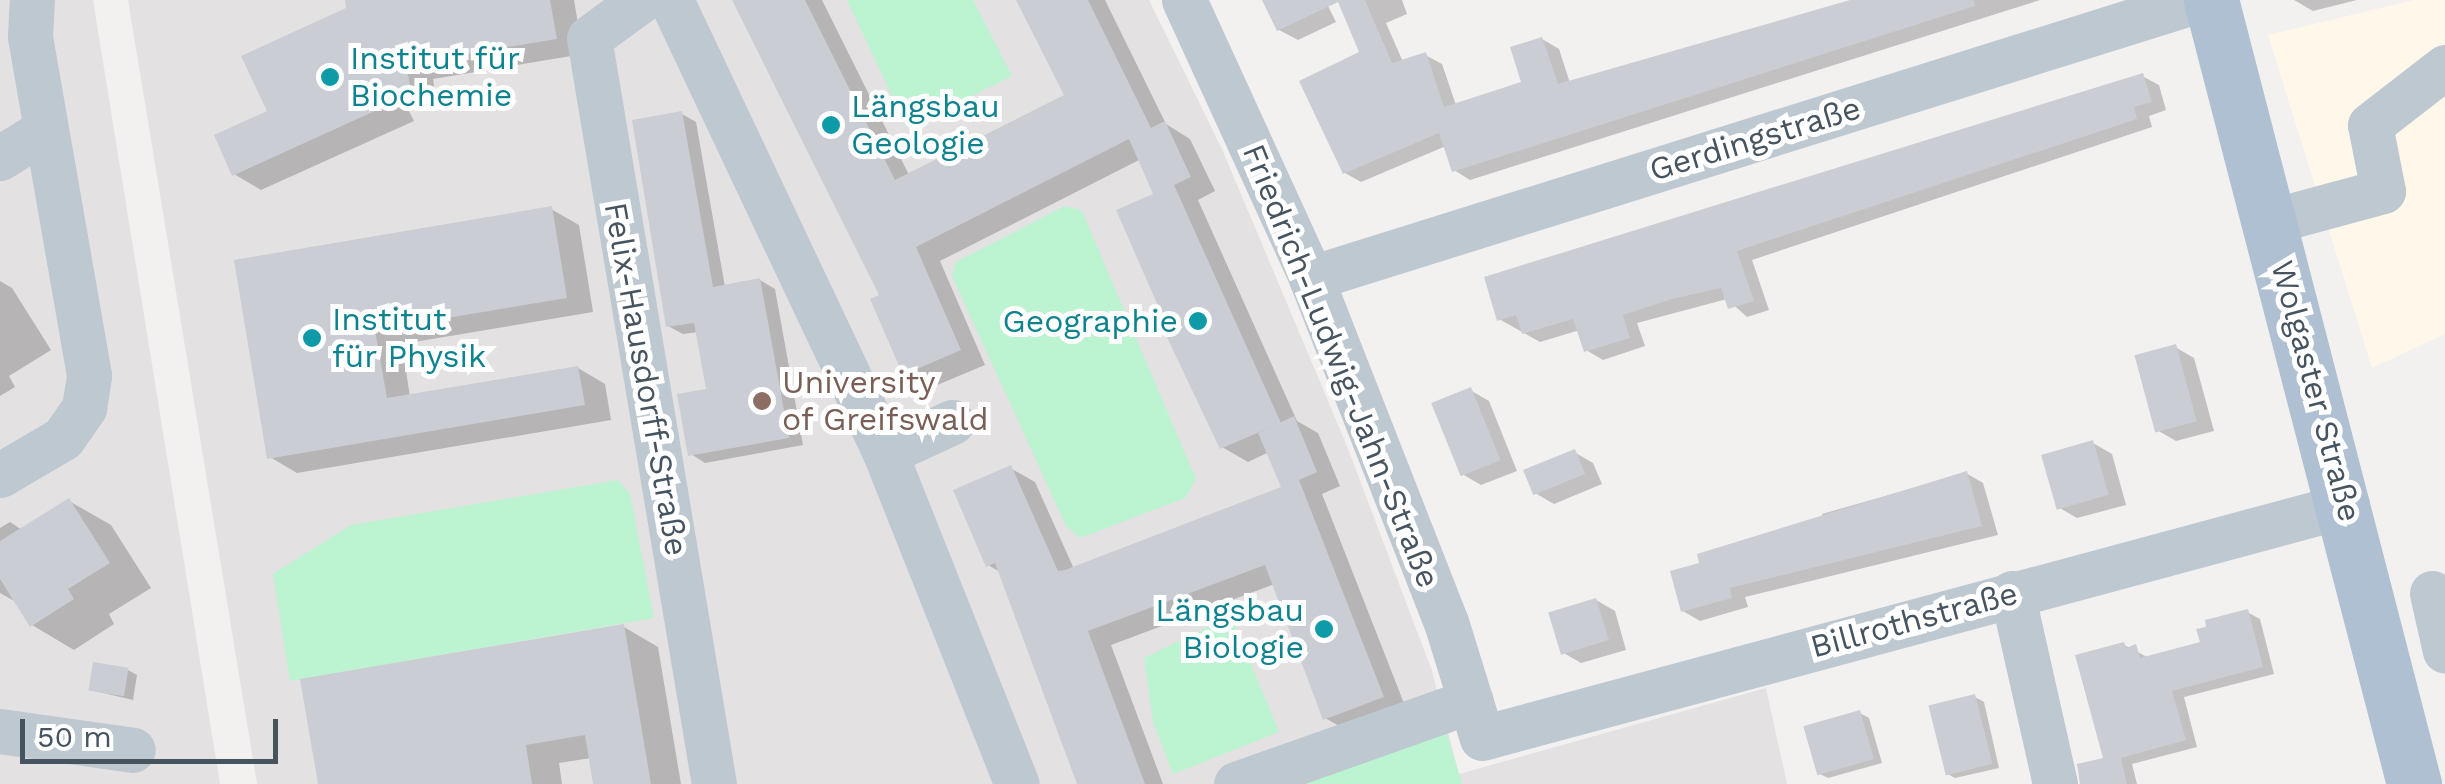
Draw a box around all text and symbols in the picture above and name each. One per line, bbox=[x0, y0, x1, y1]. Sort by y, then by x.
place label: Institut für Biochemie bbox=[350, 40, 521, 115]
marker: Institut für Biochemie bbox=[319, 66, 341, 88]
place label: Längsbau Geologie bbox=[851, 88, 1000, 163]
street label: Gerdingstraße bbox=[1645, 89, 1865, 189]
marker: Längsbau Geologie bbox=[820, 114, 842, 136]
street label: Friedrich-Ludwig-Jahn-Straße bbox=[1234, 139, 1448, 593]
street label: Felix-Hausdorff-Straße bbox=[596, 199, 696, 559]
street label: Wolgaster Straße bbox=[2263, 256, 2369, 526]
place label: Institut für Physik bbox=[332, 301, 487, 376]
place label: Geographie bbox=[1003, 302, 1178, 340]
marker: Geographie bbox=[1187, 310, 1209, 332]
marker: Institut für Physik bbox=[301, 327, 323, 349]
place label: University of Greifswald bbox=[782, 364, 990, 439]
marker: University of Greifswald bbox=[751, 390, 773, 412]
street label: Billrothstraße bbox=[1806, 574, 2022, 666]
place label: Längsbau Biologie bbox=[1155, 592, 1304, 667]
marker: Längsbau Biologie bbox=[1313, 618, 1335, 640]
scale bar bbox=[25, 699, 282, 761]
text: 50 m bbox=[37, 719, 112, 754]

